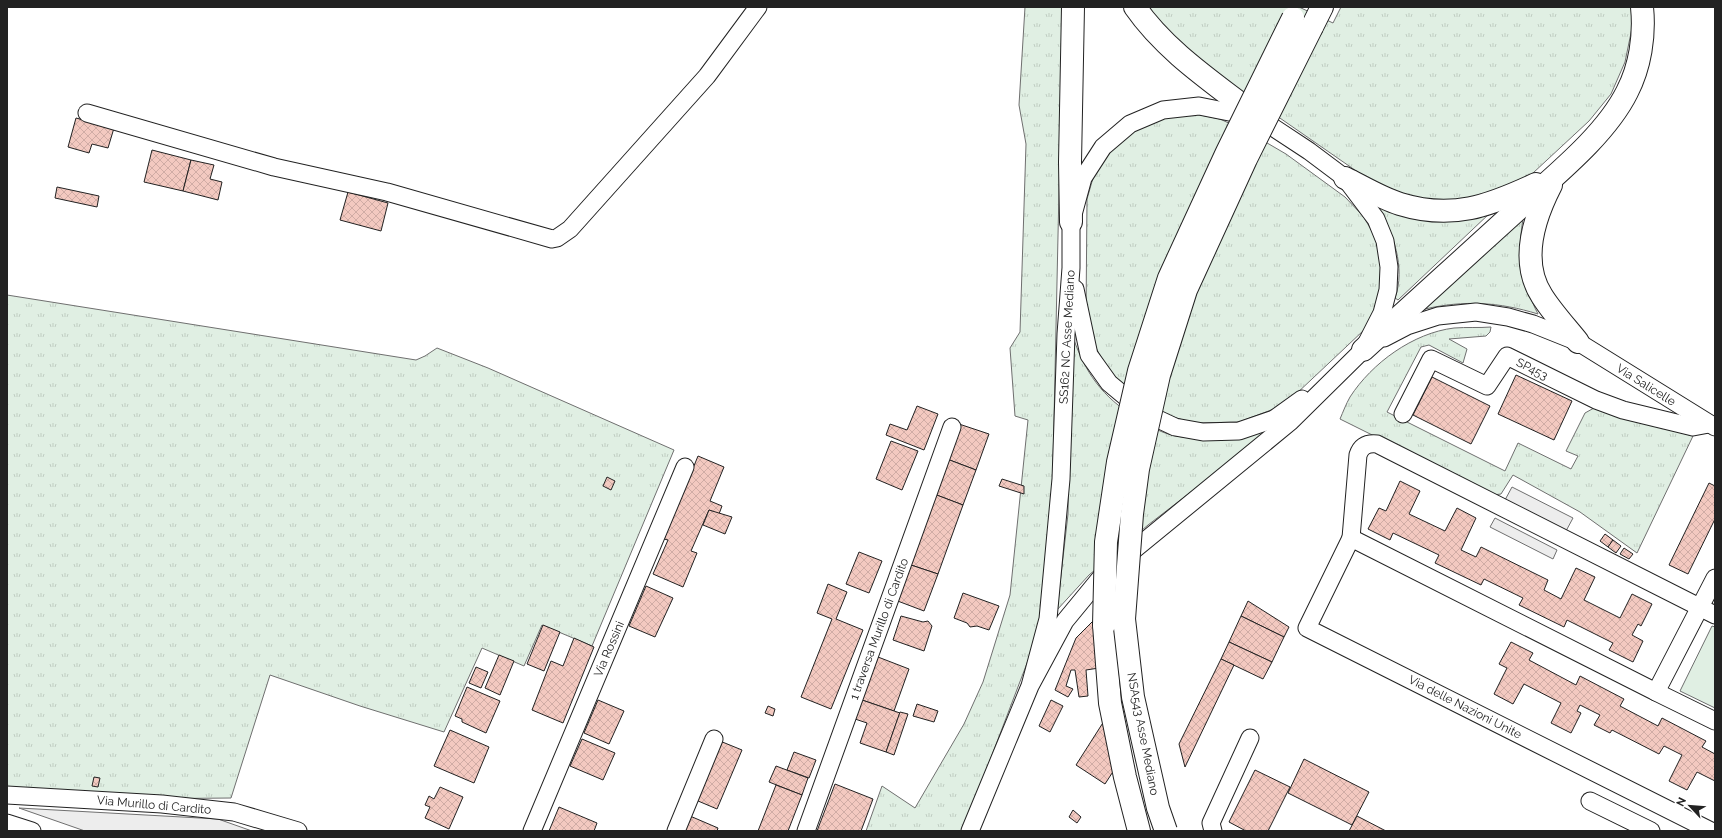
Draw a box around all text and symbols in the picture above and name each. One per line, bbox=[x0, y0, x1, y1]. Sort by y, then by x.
street label: SS162 NC Asse Mediano bbox=[1056, 270, 1078, 404]
street label: SP453 bbox=[1514, 355, 1550, 383]
street label: Via Salicelle bbox=[1614, 361, 1678, 409]
street label: 1 traversa Murillo di Cardito bbox=[847, 556, 911, 702]
street label: Via Rossini bbox=[591, 619, 627, 679]
street label: NSA543 Asse Mediano bbox=[1124, 671, 1162, 797]
street label: Via delle Nazioni Unite bbox=[1406, 672, 1524, 742]
north arrow bbox=[1670, 786, 1710, 826]
street label: Via Murillo di Cardito bbox=[96, 793, 212, 817]
text: N bbox=[1674, 795, 1689, 808]

